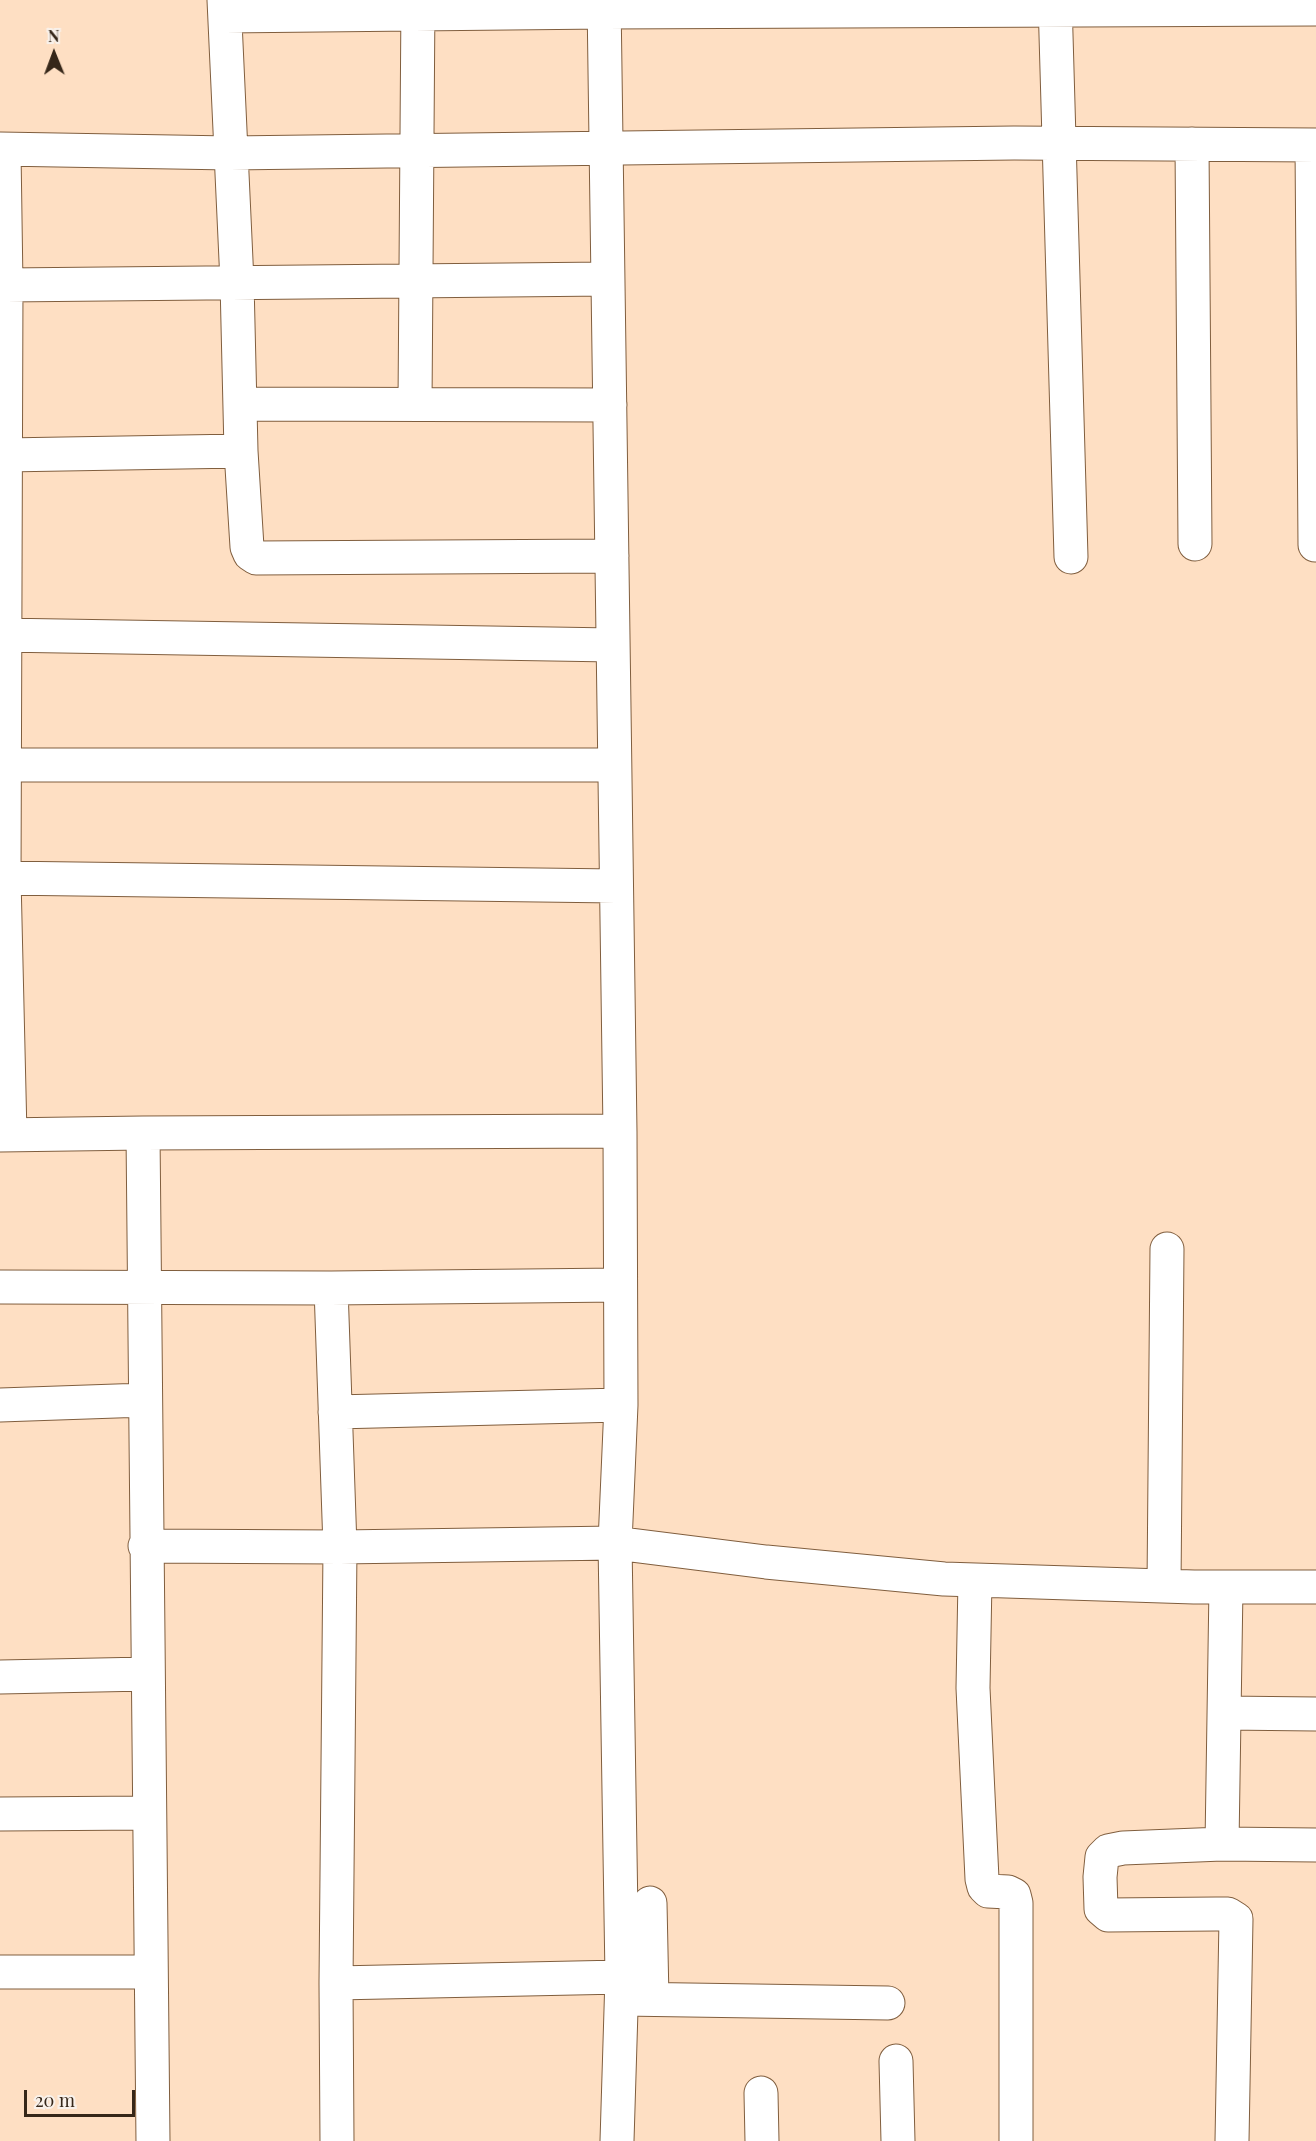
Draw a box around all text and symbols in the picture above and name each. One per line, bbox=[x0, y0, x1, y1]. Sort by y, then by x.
north arrow bbox=[24, 24, 84, 84]
text: N bbox=[48, 25, 60, 46]
scale bar bbox=[27, 2078, 138, 2116]
text: 20 m bbox=[35, 2088, 75, 2112]

